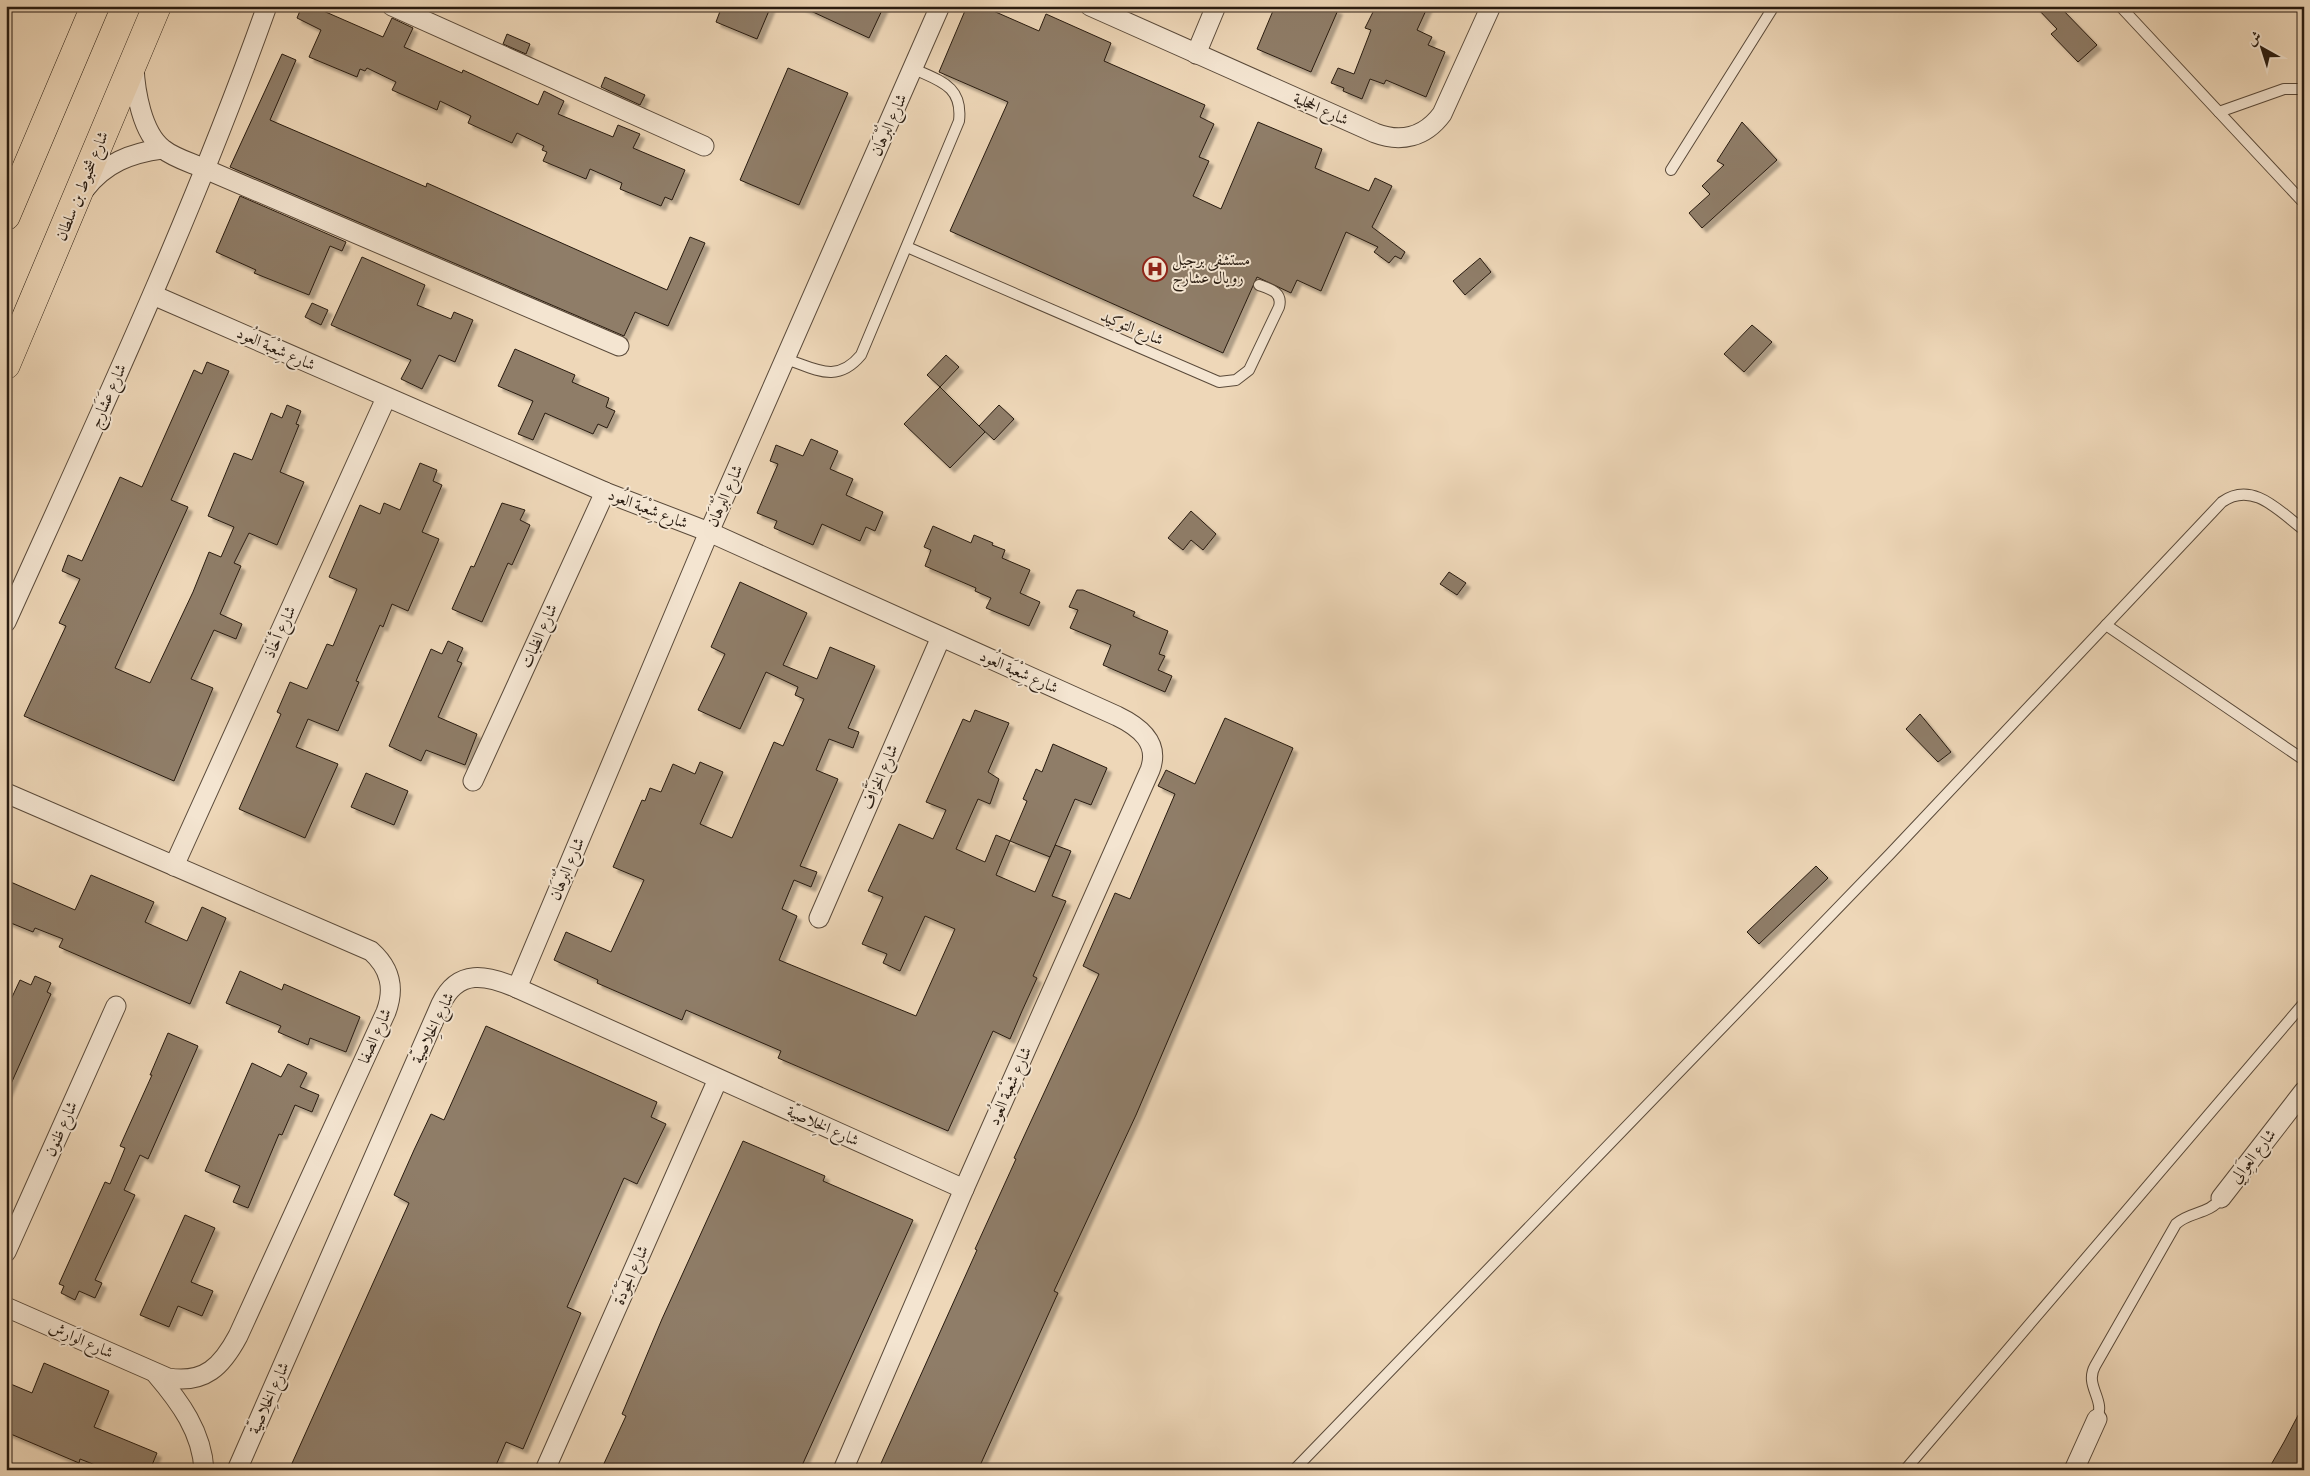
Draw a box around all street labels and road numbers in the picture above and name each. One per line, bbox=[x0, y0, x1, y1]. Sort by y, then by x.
street label: شارع الحجلية bbox=[1289, 88, 1352, 133]
street label: شارع البُرْهَان bbox=[863, 89, 914, 161]
street label: شارع شخبوط بن سلطان bbox=[51, 128, 116, 245]
street label: شارع التوكيد bbox=[1096, 306, 1166, 353]
street label: شارع شِعْبَة العُود bbox=[232, 319, 320, 378]
street label: شارع عَشَارِج bbox=[83, 360, 135, 433]
street label: شارع البُرْهَان bbox=[699, 460, 750, 532]
street label: شارع شِعْبَة العُود bbox=[604, 481, 692, 536]
street label: شارع الظبات bbox=[516, 601, 565, 673]
street label: شارع أخّاذ bbox=[258, 602, 303, 663]
street label: شارع شِعْبَة العُود bbox=[975, 642, 1063, 701]
street label: شارع الخَزَّاف bbox=[854, 740, 906, 814]
street label: شارع البُرْهَان bbox=[541, 833, 592, 905]
street label: شارع الخِلاصيّة bbox=[405, 988, 462, 1068]
street label: شارع الصفا bbox=[354, 1005, 399, 1068]
street label: شارع شِعْبَة العُود bbox=[980, 1042, 1039, 1130]
street label: شارع ظنون bbox=[40, 1098, 85, 1161]
street label: شارع الخِلاصيّة bbox=[783, 1099, 863, 1154]
street label: شارع العِوَالِي bbox=[2224, 1124, 2283, 1189]
street label: شارع الجَوْدَة bbox=[607, 1241, 656, 1309]
street label: شارع الوَارِش bbox=[44, 1315, 117, 1366]
street label: شارع الخِلاصيّة bbox=[242, 1358, 297, 1438]

